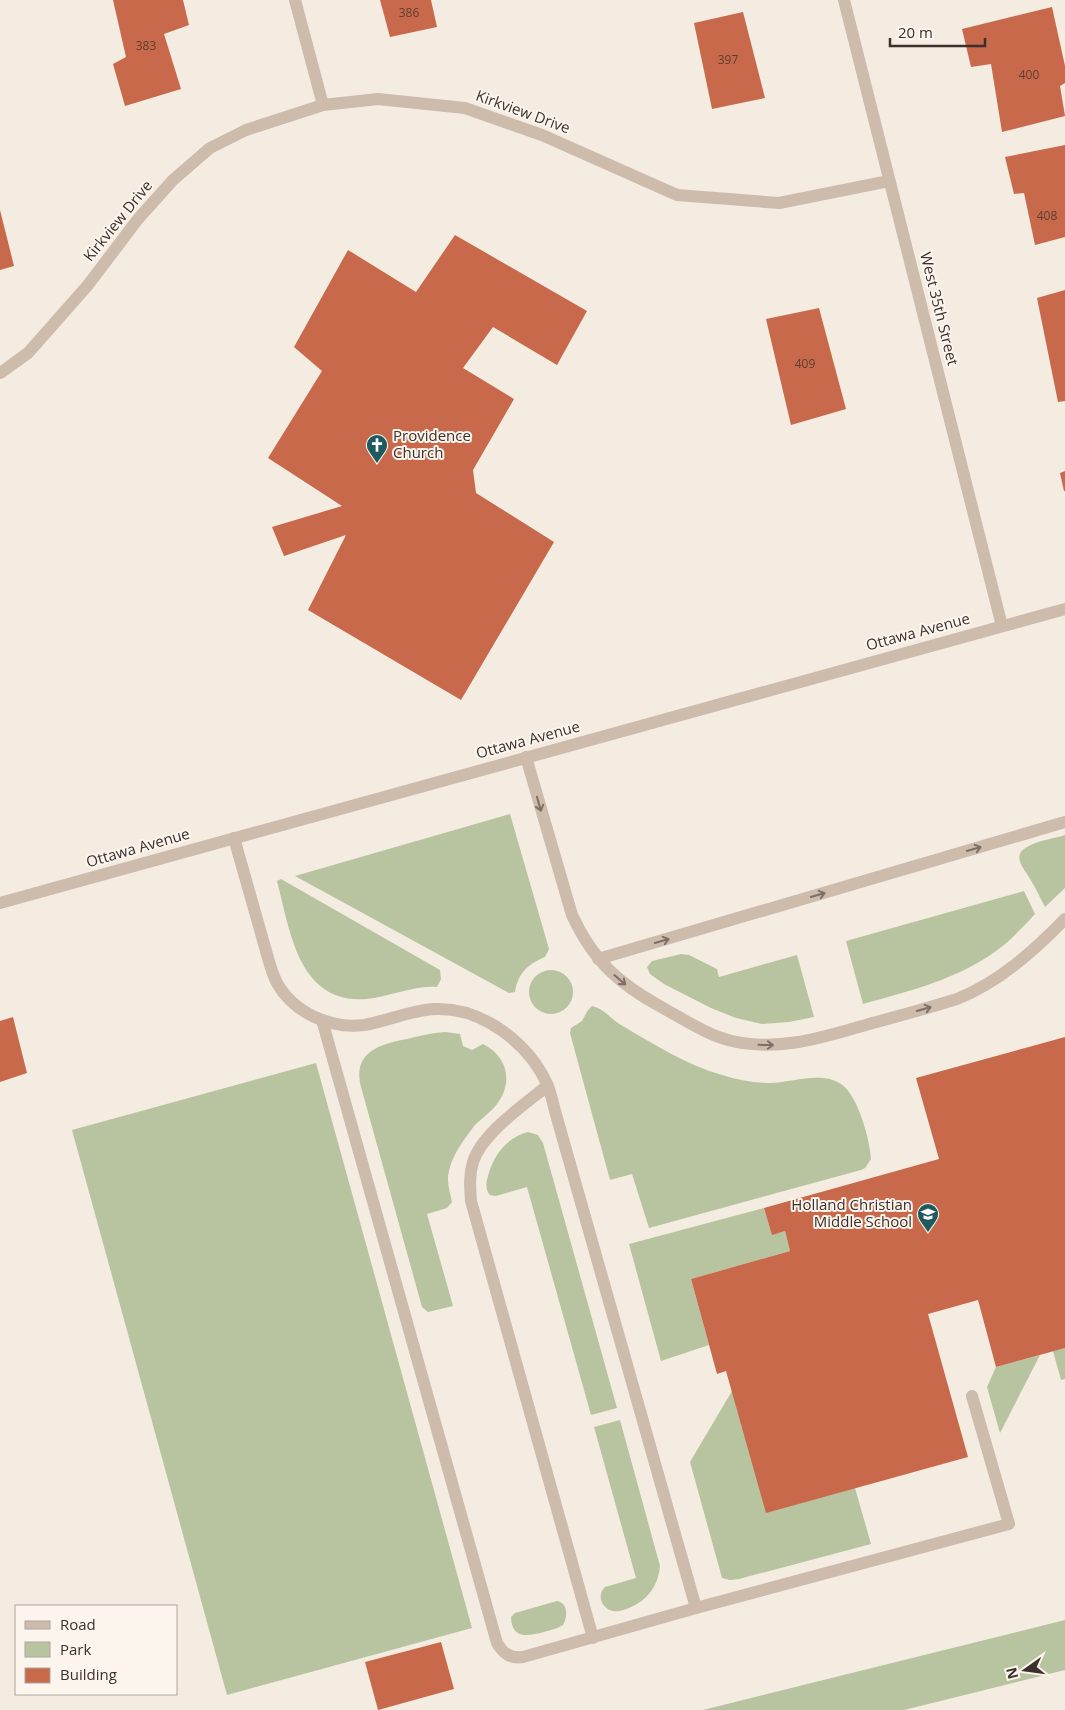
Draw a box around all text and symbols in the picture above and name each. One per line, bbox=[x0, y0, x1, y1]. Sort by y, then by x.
house number: 386 bbox=[399, 4, 419, 21]
scale bar bbox=[890, 15, 985, 47]
text: 20 m bbox=[898, 22, 933, 42]
house number: 383 bbox=[136, 37, 156, 54]
house number: 397 bbox=[718, 51, 738, 68]
house number: 400 bbox=[1019, 66, 1039, 83]
street label: Kirkview Drive bbox=[473, 85, 573, 137]
street label: Kirkview Drive bbox=[78, 176, 156, 265]
house number: 408 bbox=[1037, 207, 1057, 224]
street label: West 35th Street bbox=[916, 250, 964, 368]
house number: 409 bbox=[795, 355, 815, 372]
place label: Providence Church bbox=[393, 425, 471, 462]
church icon: Providence Church bbox=[365, 433, 389, 464]
street label: Ottawa Avenue bbox=[864, 608, 972, 655]
street label: Ottawa Avenue bbox=[474, 716, 582, 763]
one-way arrow bbox=[535, 795, 545, 811]
street label: Ottawa Avenue bbox=[84, 823, 192, 871]
one-way arrow bbox=[965, 843, 981, 853]
one-way arrow bbox=[809, 889, 825, 899]
one-way arrow bbox=[654, 935, 670, 945]
one-way arrow bbox=[613, 974, 626, 986]
one-way arrow bbox=[915, 1003, 931, 1013]
one-way arrow bbox=[758, 1040, 774, 1050]
place label: Holland Christian Middle School bbox=[791, 1194, 912, 1231]
school or university icon: Holland Christian Middle School bbox=[916, 1202, 940, 1233]
legend bbox=[15, 1605, 178, 1695]
text: Road bbox=[60, 1614, 96, 1634]
text: Park bbox=[60, 1639, 91, 1659]
north arrow bbox=[1000, 1645, 1050, 1695]
text: Building bbox=[60, 1664, 117, 1684]
text: N bbox=[1001, 1665, 1022, 1681]

